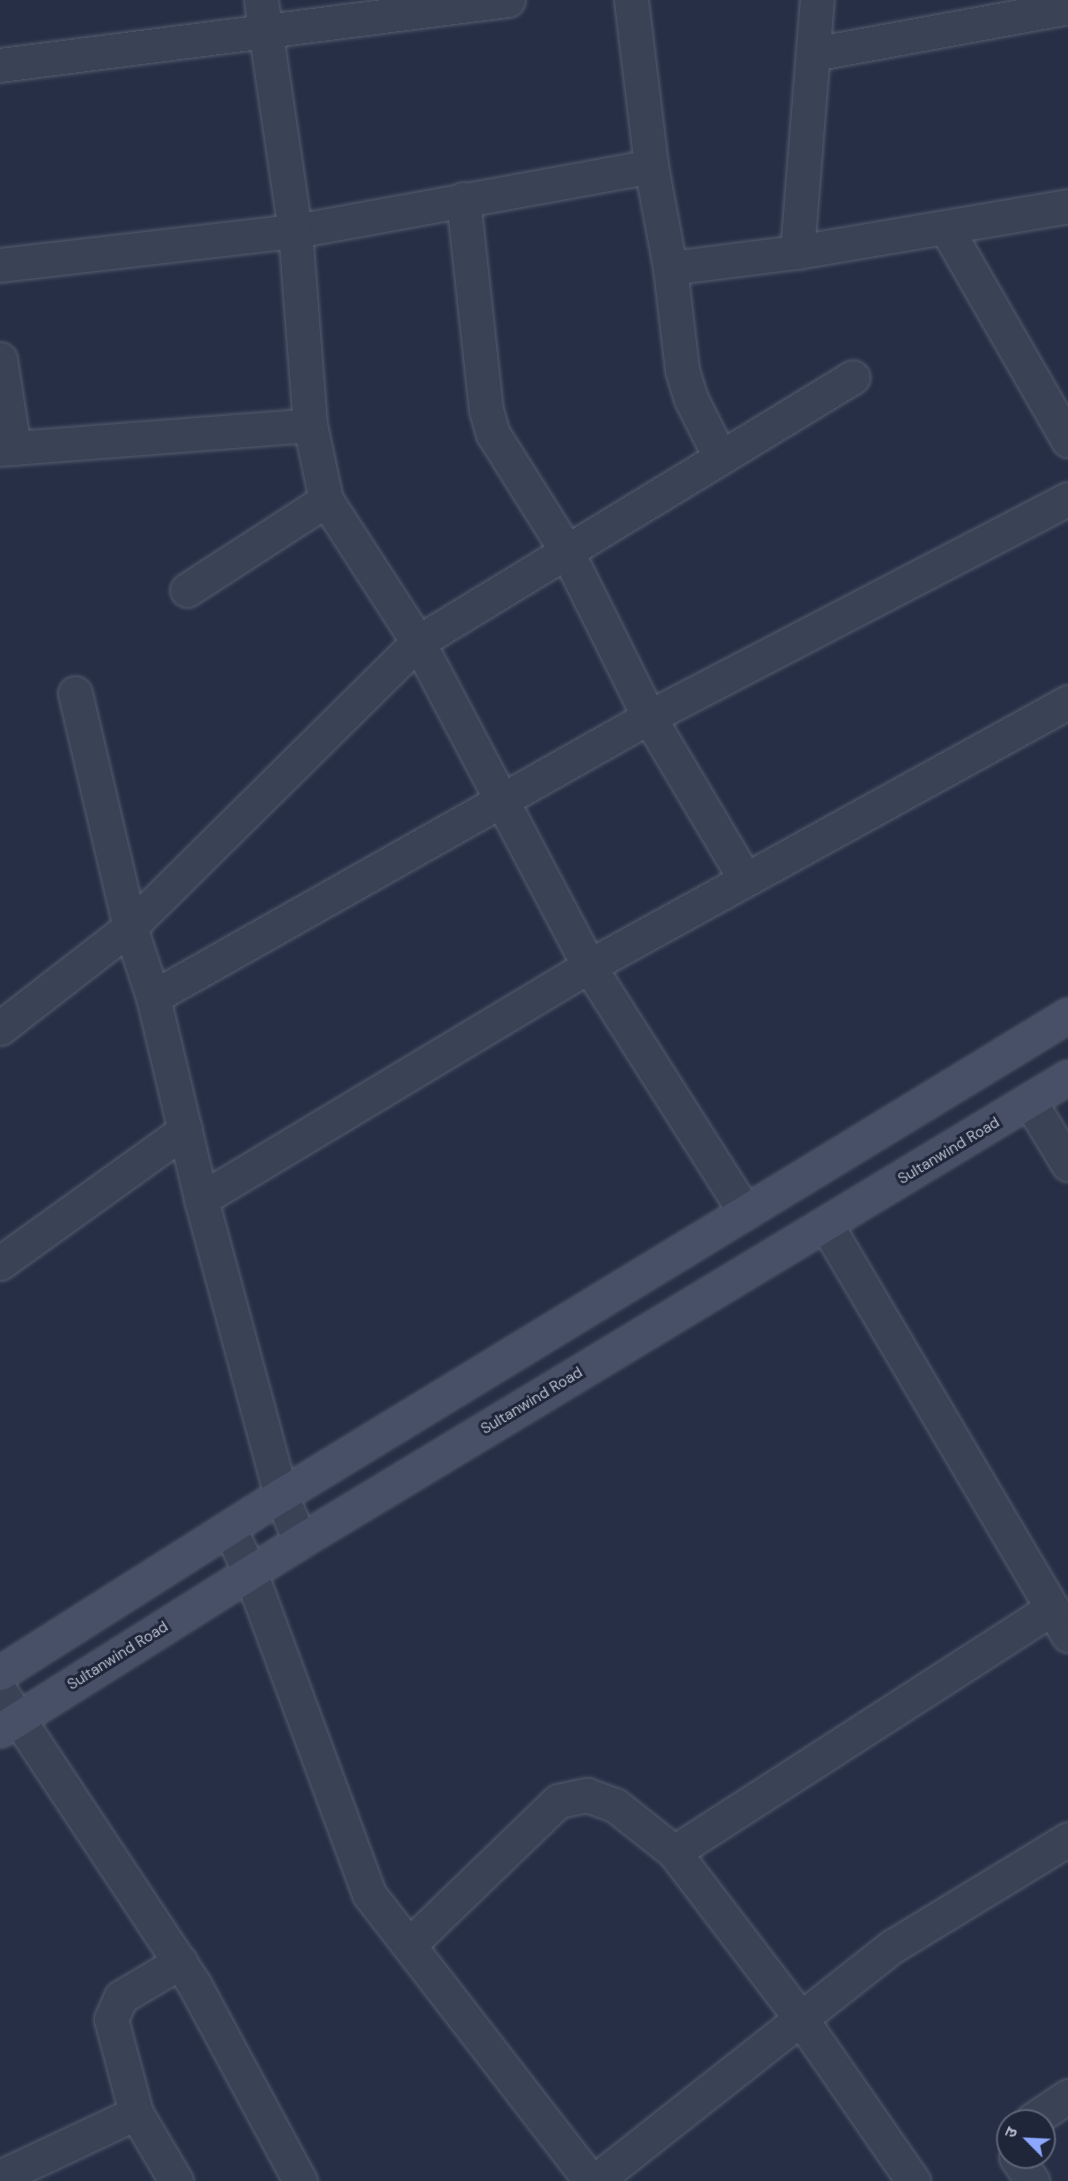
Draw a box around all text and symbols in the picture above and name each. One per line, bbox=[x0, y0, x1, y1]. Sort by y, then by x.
street label: Sultanwind Road bbox=[895, 1114, 1003, 1188]
street label: Sultanwind Road bbox=[478, 1364, 586, 1438]
street label: Sultanwind Road bbox=[64, 1618, 172, 1694]
north arrow bbox=[996, 2109, 1056, 2169]
text: उ bbox=[999, 2124, 1022, 2141]

